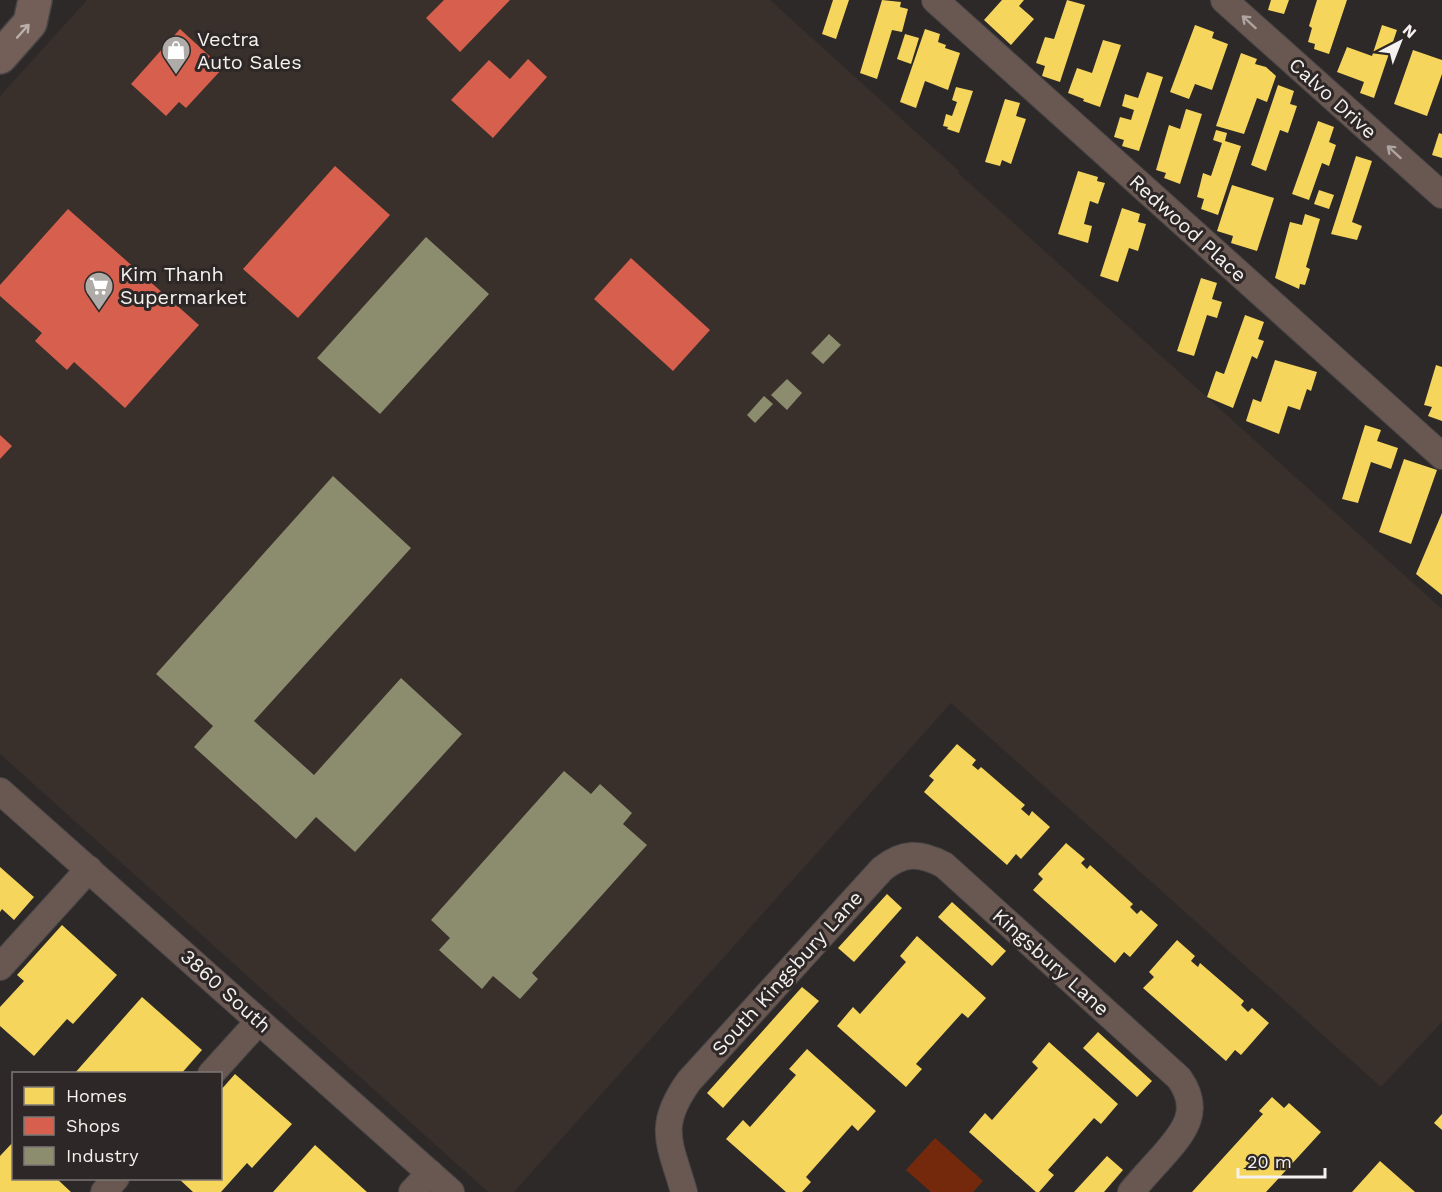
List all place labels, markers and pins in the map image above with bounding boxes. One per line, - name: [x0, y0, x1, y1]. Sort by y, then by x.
- place label: Vectra Auto Sales: [197, 27, 302, 74]
- shop icon: Vectra Auto Sales: [160, 34, 192, 76]
- place label: Kim Thanh Supermarket: [120, 262, 247, 309]
- supermarket icon: Kim Thanh Supermarket: [83, 270, 115, 312]

